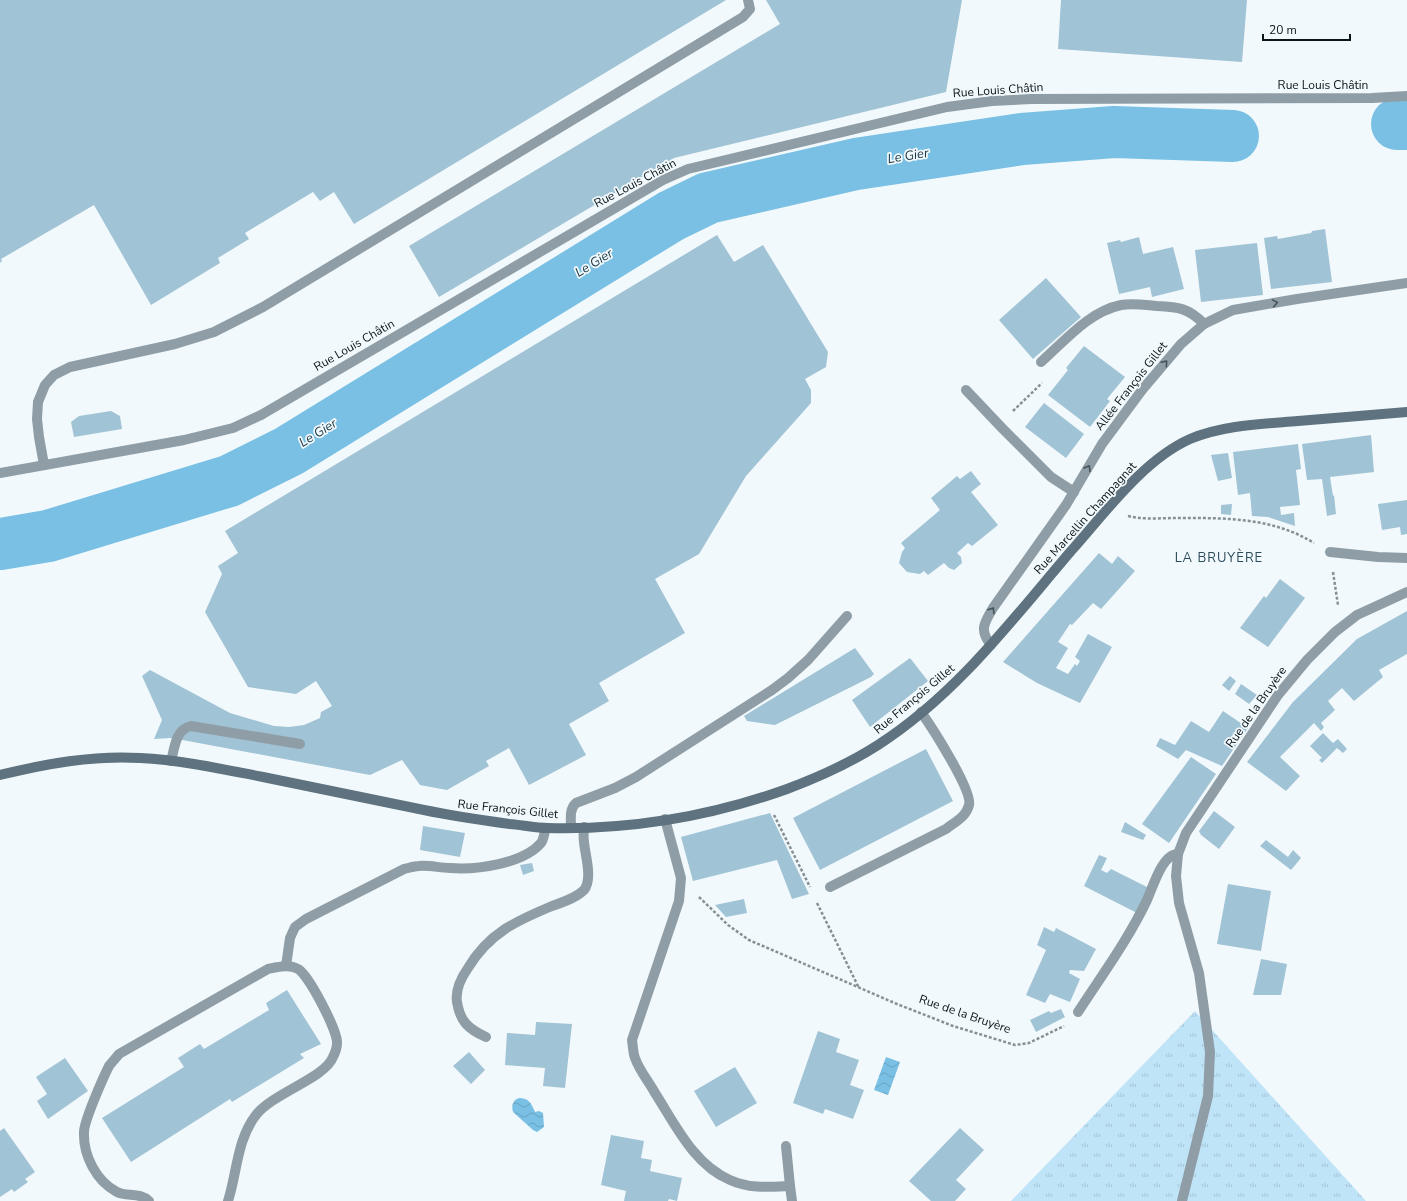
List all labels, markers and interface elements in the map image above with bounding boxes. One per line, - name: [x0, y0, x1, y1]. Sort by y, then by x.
- scale bar: [1263, 16, 1350, 42]
- text: 20 m: [1269, 22, 1297, 38]
- street label: Rue Louis Châtin: [1278, 77, 1368, 93]
- street label: Rue Louis Châtin: [952, 79, 1044, 101]
- water label: Le Gier: [886, 144, 930, 168]
- street label: Rue Louis Châtin: [591, 155, 679, 211]
- water label: Le Gier: [572, 244, 617, 282]
- one-way arrow: [1272, 299, 1278, 307]
- street label: Rue Louis Châtin: [311, 315, 397, 375]
- street label: Allée François Gillet: [1091, 338, 1171, 434]
- one-way arrow: [1160, 360, 1167, 368]
- water label: Le Gier: [296, 414, 341, 452]
- street label: Rue Marcellin Champagnat: [1030, 458, 1140, 578]
- one-way arrow: [1083, 465, 1091, 472]
- district label: LA BRUYÈRE: [1175, 548, 1263, 567]
- one-way arrow: [987, 607, 994, 614]
- street label: Rue François Gillet: [870, 660, 958, 738]
- street label: Rue de la Bruyère: [1222, 663, 1290, 751]
- street label: Rue François Gillet: [457, 796, 560, 822]
- street label: Rue de la Bruyère: [917, 991, 1013, 1037]

